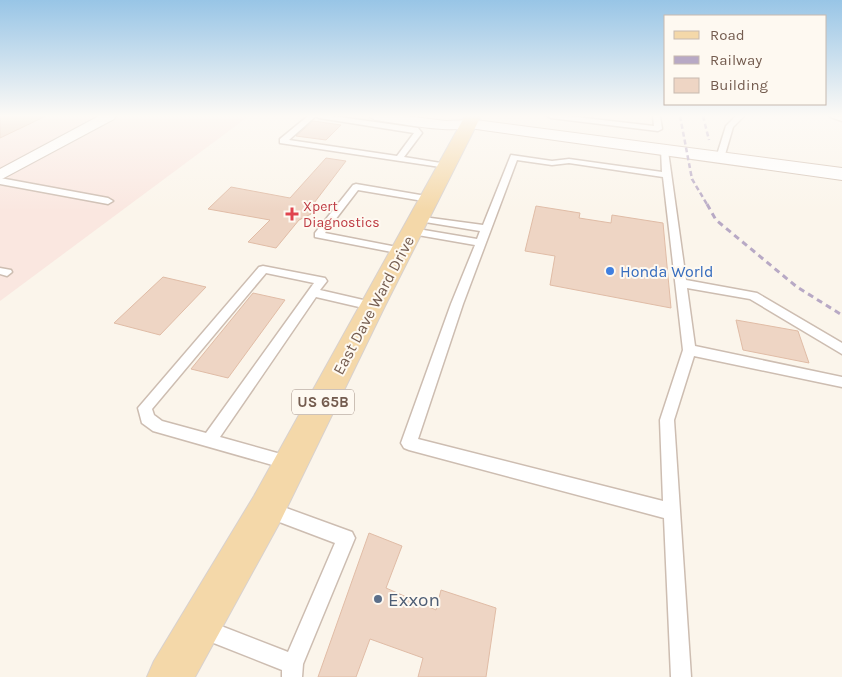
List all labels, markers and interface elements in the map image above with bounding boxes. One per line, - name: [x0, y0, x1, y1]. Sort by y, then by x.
- legend: [664, 15, 827, 105]
- text: Road: [710, 26, 745, 44]
- text: Railway: [710, 51, 762, 69]
- text: Building: [710, 76, 768, 94]
- place label: Xpert Diagnostics: [303, 198, 380, 231]
- marker: Xpert Diagnostics: [285, 207, 299, 221]
- street label: East Dave Ward Drive: [329, 233, 418, 378]
- place label: Honda World: [620, 262, 713, 281]
- marker: Honda World: [604, 265, 616, 277]
- road number: US 65B: [292, 390, 354, 414]
- place label: Exxon: [388, 589, 440, 611]
- marker: Exxon: [372, 593, 384, 605]

